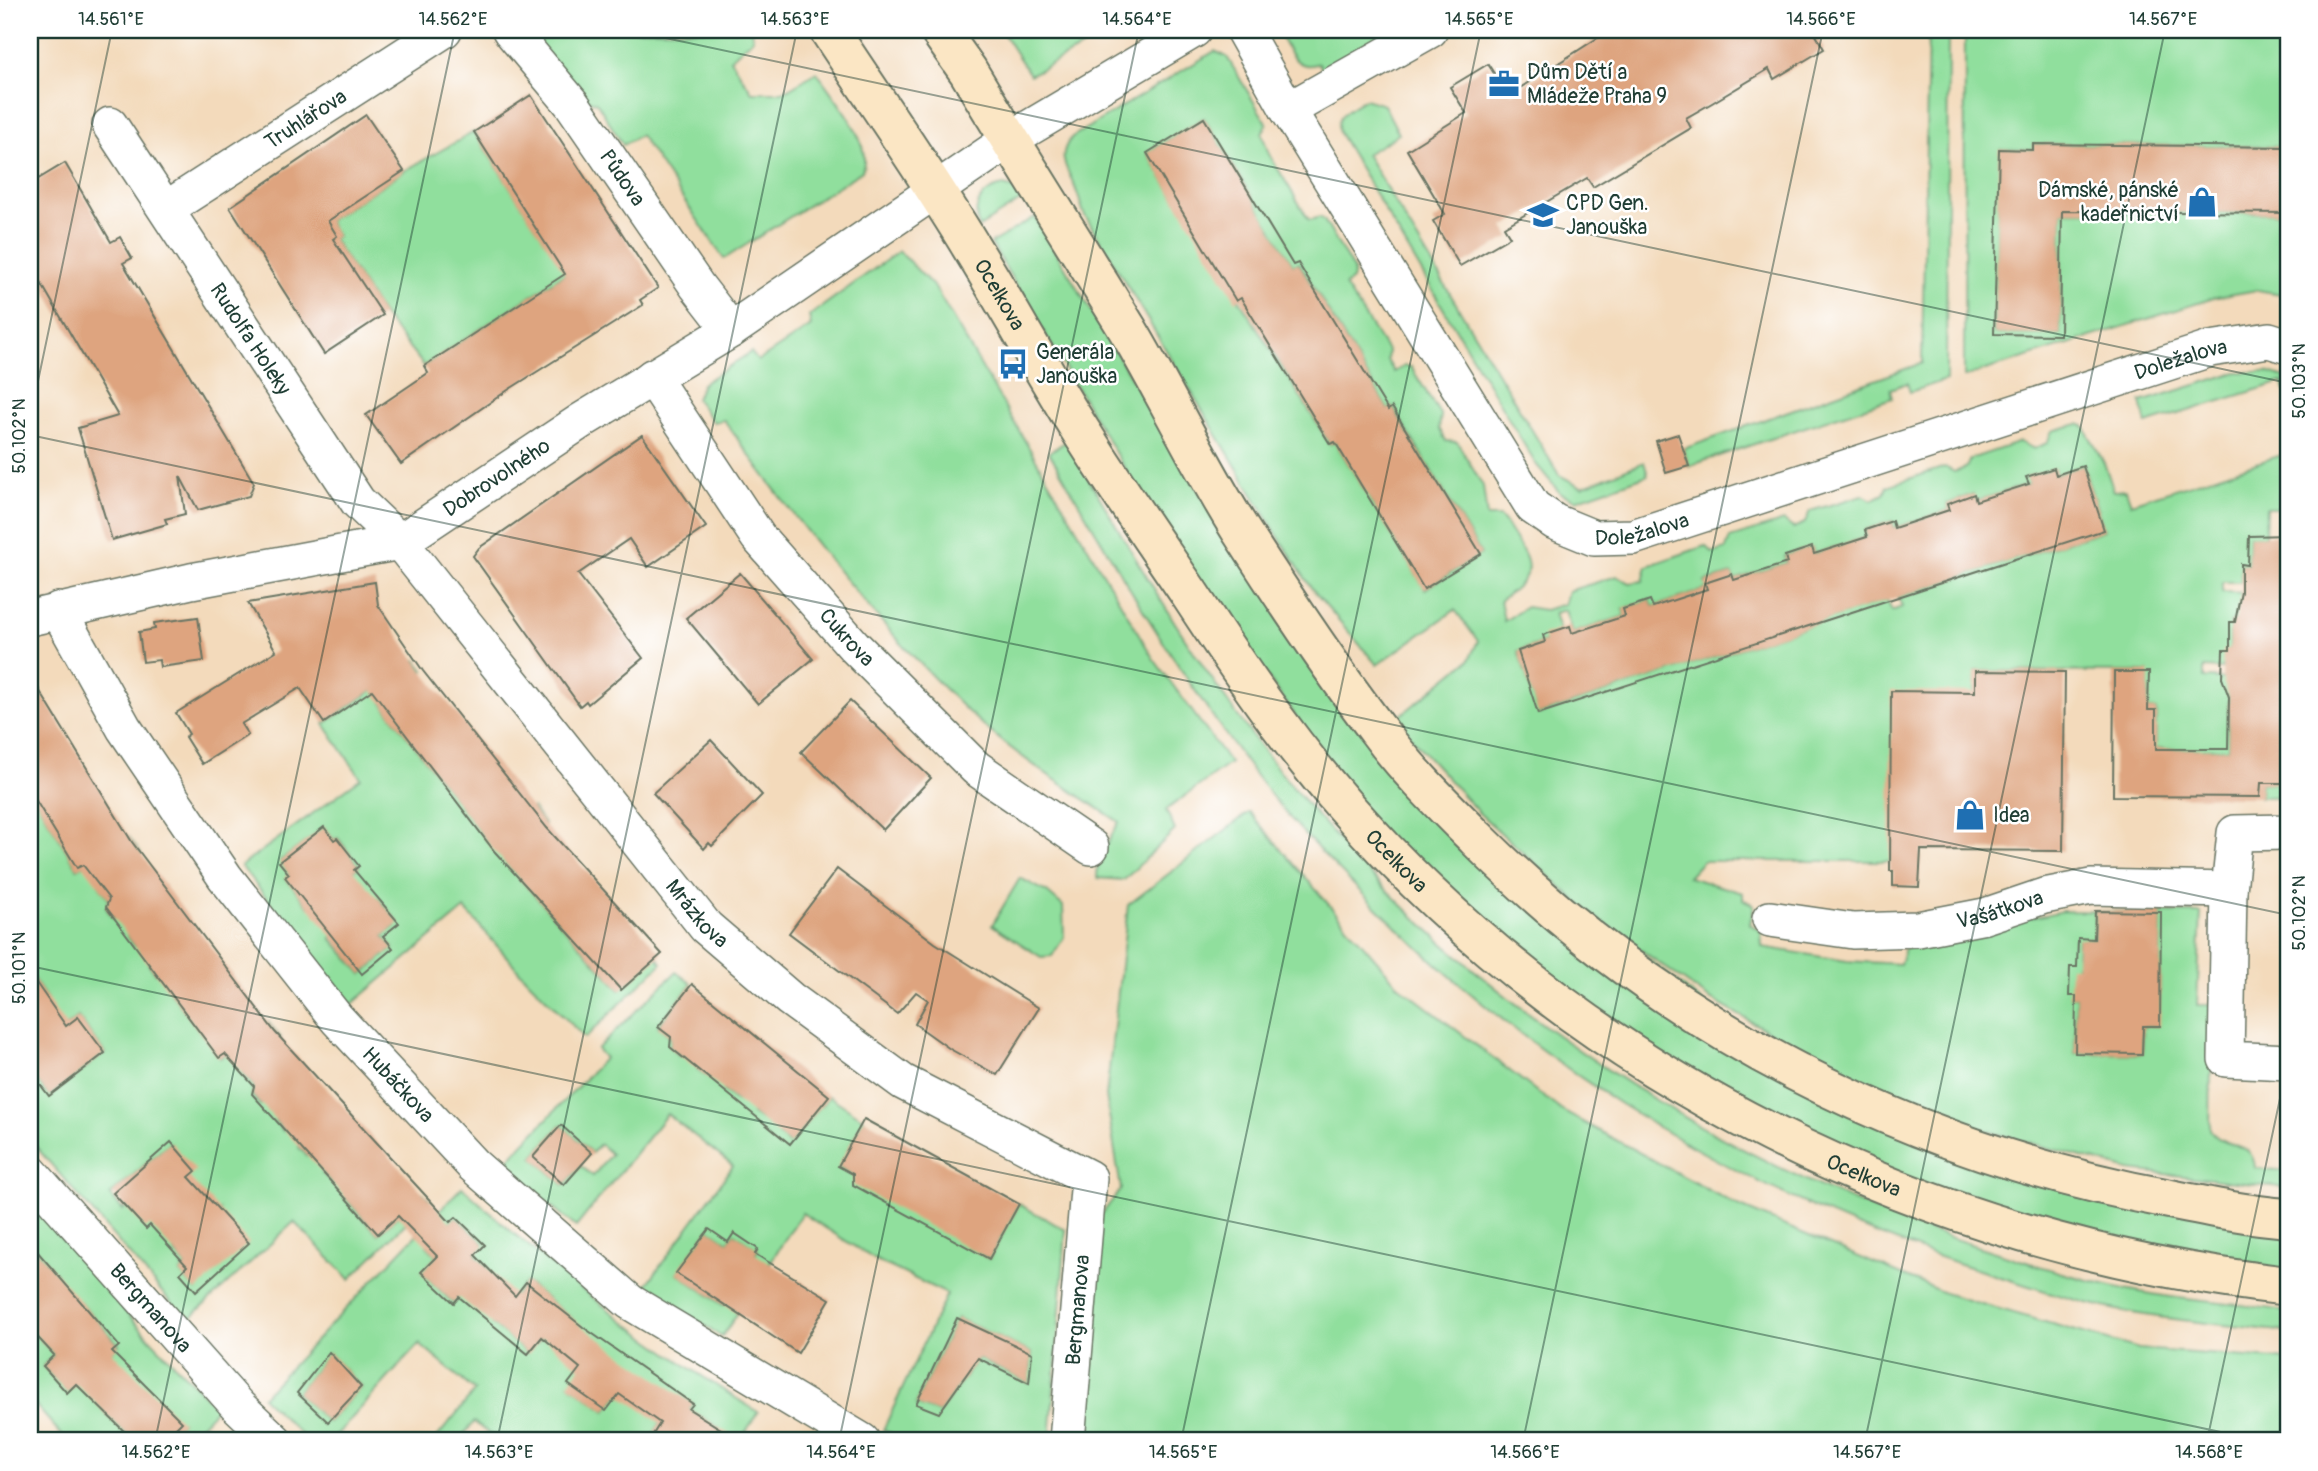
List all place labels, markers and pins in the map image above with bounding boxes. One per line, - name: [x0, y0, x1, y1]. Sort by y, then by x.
- place label: Dům Dětí a Mládeže Praha 9: [1527, 59, 1667, 110]
- office icon: Dům Dětí a Mládeže Praha 9: [1487, 67, 1521, 101]
- place label: Dámské, pánské kadeřnictví: [2038, 177, 2179, 228]
- shop icon: Dámské, pánské kadeřnictví: [2185, 185, 2219, 219]
- place label: CPD Gen. Janouška: [1566, 190, 1649, 241]
- school or university icon: CPD Gen. Janouška: [1526, 198, 1560, 232]
- place label: Generála Janouška: [1036, 339, 1117, 390]
- bus stop icon: Generála Janouška: [996, 347, 1030, 381]
- shop icon: Idea: [1953, 798, 1987, 832]
- place label: Idea: [1993, 802, 2030, 829]

